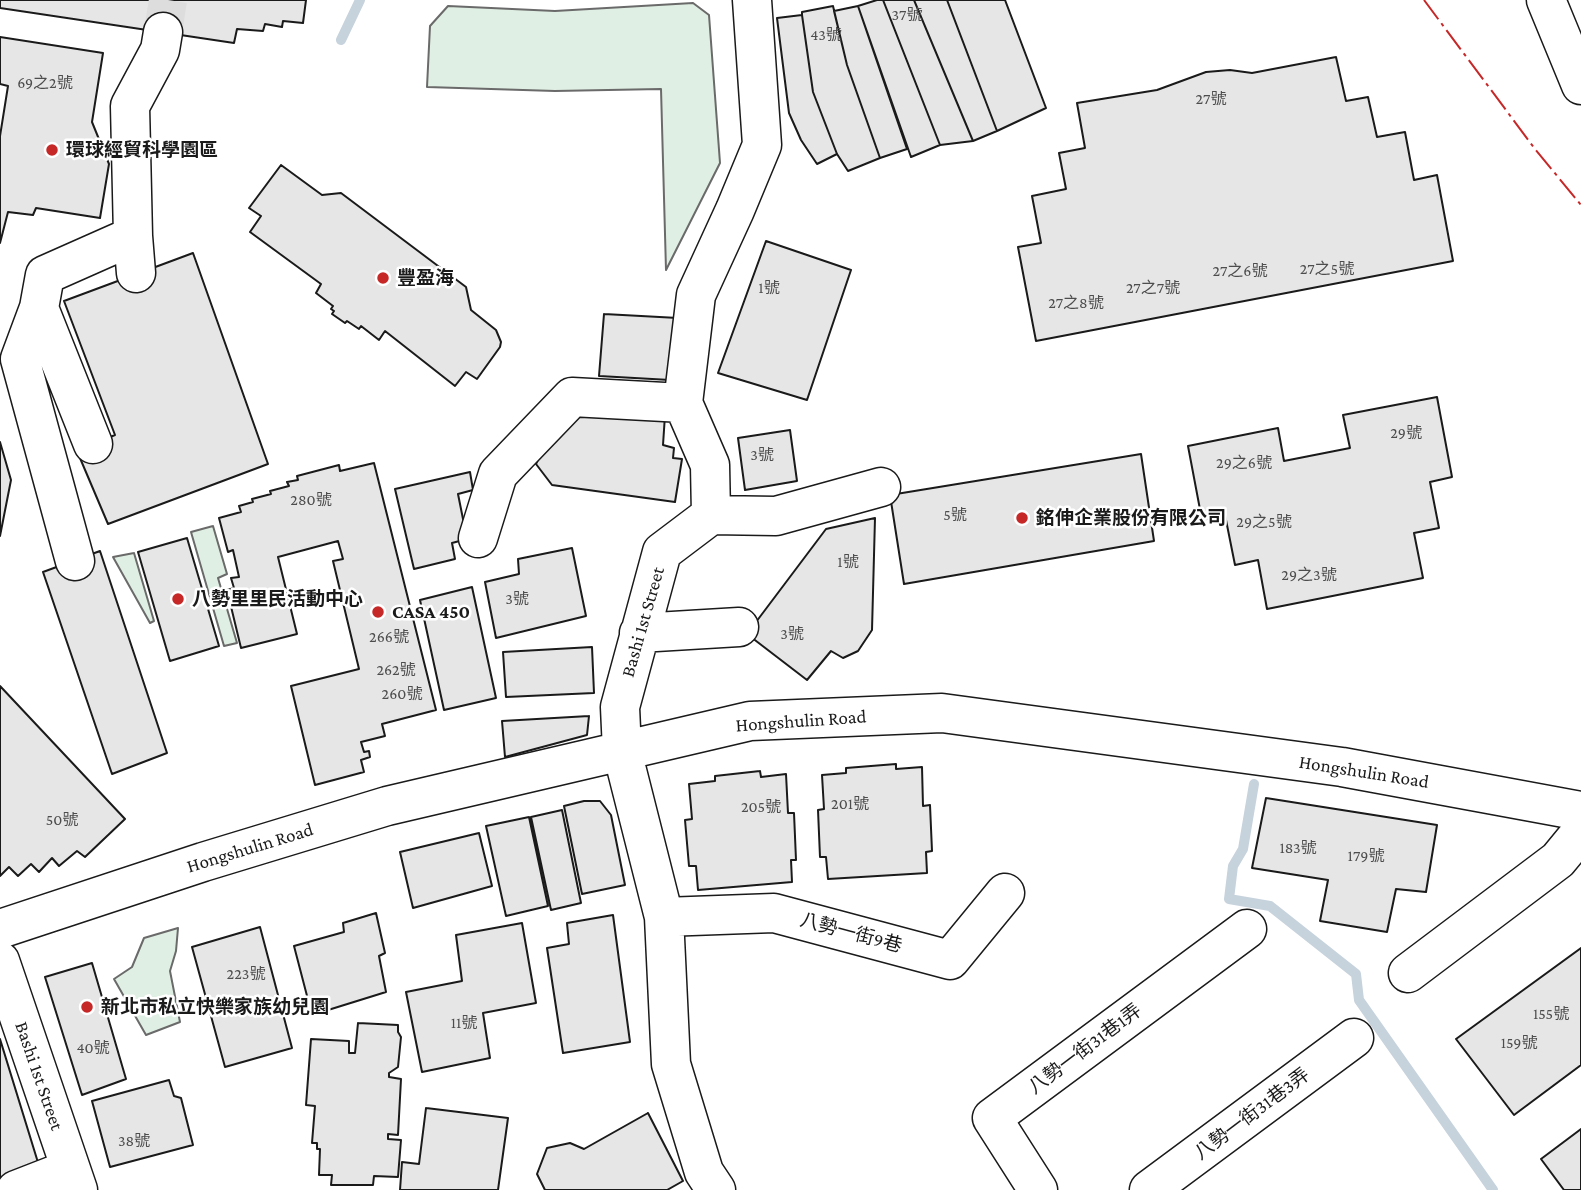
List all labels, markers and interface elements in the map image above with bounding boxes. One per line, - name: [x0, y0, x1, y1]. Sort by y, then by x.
- house number: 37號: [892, 5, 922, 25]
- house number: 43號: [810, 25, 842, 45]
- house number: 69之2號: [17, 73, 73, 93]
- house number: 27號: [1196, 89, 1226, 109]
- place label: 環球經貿科學園區: [66, 139, 218, 161]
- marker: 環球經貿科學園區: [44, 142, 60, 158]
- house number: 27之5號: [1300, 259, 1354, 279]
- house number: 27之6號: [1213, 261, 1267, 281]
- place label: 豐盈海: [397, 267, 454, 289]
- marker: 豐盈海: [375, 270, 391, 286]
- house number: 1號: [758, 278, 780, 298]
- house number: 27之7號: [1126, 278, 1180, 298]
- house number: 27之8號: [1048, 293, 1104, 313]
- house number: 29號: [1390, 423, 1422, 443]
- house number: 3號: [750, 445, 774, 465]
- house number: 29之6號: [1216, 453, 1272, 473]
- house number: 280號: [290, 490, 332, 510]
- house number: 5號: [943, 505, 967, 525]
- place label: 銘伸企業股份有限公司: [1036, 507, 1226, 529]
- marker: 銘伸企業股份有限公司: [1014, 510, 1030, 526]
- house number: 29之5號: [1236, 512, 1292, 532]
- house number: 1號: [837, 552, 859, 572]
- street label: Bashi 1st Street: [616, 564, 670, 680]
- house number: 29之3號: [1281, 565, 1337, 585]
- place label: 八勢里里民活動中心: [192, 588, 363, 610]
- house number: 3號: [505, 589, 529, 609]
- marker: 八勢里里民活動中心: [170, 591, 186, 607]
- place label: CASA 450: [392, 601, 470, 623]
- marker: CASA 450: [370, 604, 386, 620]
- house number: 3號: [780, 624, 804, 644]
- house number: 266號: [369, 627, 409, 647]
- house number: 262號: [376, 660, 416, 680]
- house number: 260號: [382, 684, 422, 704]
- street label: Hongshulin Road: [735, 705, 867, 737]
- street label: Hongshulin Road: [1297, 750, 1431, 794]
- house number: 201號: [831, 794, 869, 814]
- house number: 205號: [741, 797, 781, 817]
- house number: 50號: [46, 810, 78, 830]
- street label: Hongshulin Road: [184, 818, 316, 878]
- house number: 183號: [1279, 838, 1317, 858]
- house number: 179號: [1348, 846, 1384, 866]
- street label: 八勢一街9巷: [798, 908, 904, 958]
- house number: 223號: [227, 964, 265, 984]
- place label: 新北市私立快樂家族幼兒園: [101, 996, 329, 1018]
- marker: 新北市私立快樂家族幼兒園: [79, 999, 95, 1015]
- street label: 八勢一街31巷1弄: [1024, 999, 1146, 1099]
- house number: 155號: [1533, 1004, 1569, 1024]
- house number: 11號: [451, 1013, 477, 1033]
- street label: Bashi 1st Street: [10, 1019, 68, 1133]
- house number: 159號: [1501, 1033, 1537, 1053]
- house number: 40號: [76, 1038, 110, 1058]
- street label: 八勢一街31巷3弄: [1190, 1063, 1314, 1165]
- house number: 38號: [118, 1131, 150, 1151]

